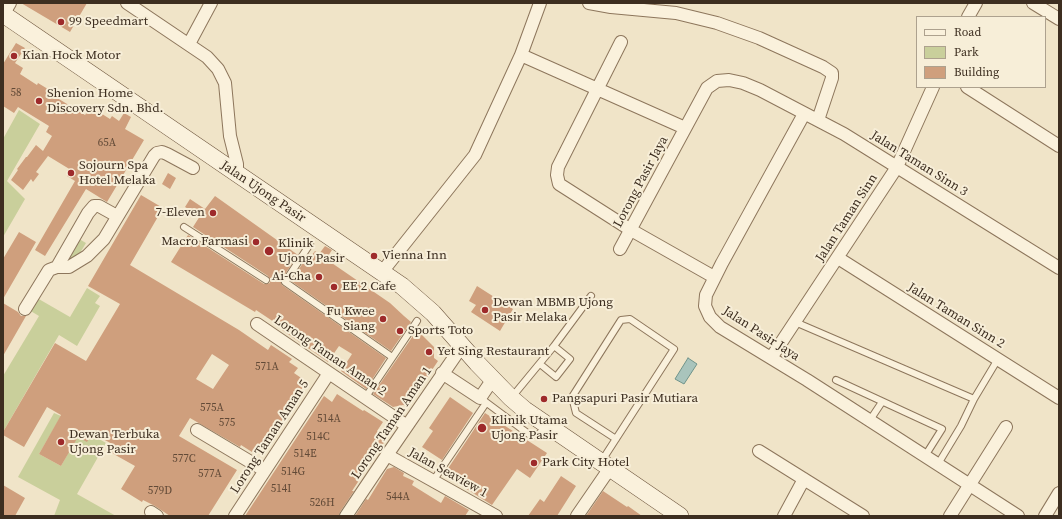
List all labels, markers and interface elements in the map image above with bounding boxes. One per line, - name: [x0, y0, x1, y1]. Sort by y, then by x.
- place label: 99 Speedmart: [69, 14, 148, 30]
- legend: [916, 16, 1046, 88]
- marker: 99 Speedmart: [56, 17, 66, 27]
- text: Road: [954, 24, 981, 40]
- text: Park: [954, 44, 979, 60]
- place label: Kian Hock Motor: [22, 48, 121, 64]
- marker: Kian Hock Motor: [9, 51, 19, 61]
- text: Building: [954, 64, 999, 80]
- house number: 58: [11, 86, 21, 100]
- place label: Shenion Home Discovery Sdn. Bhd.: [47, 86, 163, 117]
- marker: Shenion Home Discovery Sdn. Bhd.: [34, 96, 44, 106]
- street label: Jalan Taman Sinn 3: [868, 128, 970, 200]
- street label: Lorong Pasir Jaya: [610, 134, 672, 230]
- house number: 65A: [98, 136, 116, 150]
- place label: Sojourn Spa Hotel Melaka: [79, 158, 156, 189]
- street label: Jalan Ujong Pasir: [218, 158, 308, 226]
- marker: Sojourn Spa Hotel Melaka: [66, 168, 76, 178]
- street label: Jalan Taman Sinn: [813, 171, 881, 265]
- place label: 7-Eleven: [155, 205, 205, 221]
- marker: 7-Eleven: [208, 208, 218, 218]
- place label: Macro Farmasi: [161, 234, 248, 250]
- place label: Klinik Ujong Pasir: [278, 236, 345, 267]
- marker: Macro Farmasi: [251, 237, 261, 247]
- marker: Klinik Ujong Pasir: [263, 245, 275, 257]
- place label: Vienna Inn: [382, 248, 447, 264]
- marker: Vienna Inn: [369, 251, 379, 261]
- place label: Ai-Cha: [272, 269, 311, 285]
- marker: Ai-Cha: [314, 272, 324, 282]
- place label: EE 2 Cafe: [342, 279, 396, 295]
- street label: Jalan Taman Sinn 2: [905, 280, 1007, 352]
- marker: EE 2 Cafe: [329, 282, 339, 292]
- place label: Dewan MBMB Ujong Pasir Melaka: [493, 295, 613, 326]
- street label: Jalan Pasir Jaya: [720, 303, 802, 365]
- place label: Fu Kwee Siang: [326, 304, 375, 335]
- marker: Dewan MBMB Ujong Pasir Melaka: [480, 305, 490, 315]
- street label: Lorong Taman Aman 2: [271, 313, 389, 399]
- marker: Fu Kwee Siang: [378, 314, 388, 324]
- place label: Sports Toto: [408, 323, 473, 339]
- marker: Sports Toto: [395, 326, 405, 336]
- place label: Yet Sing Restaurant: [437, 344, 549, 360]
- marker: Yet Sing Restaurant: [424, 347, 434, 357]
- house number: 571A: [255, 360, 279, 374]
- street label: Lorong Taman Aman 1: [349, 364, 435, 482]
- street label: Lorong Taman Aman 5: [227, 377, 313, 497]
- place label: Pangsapuri Pasir Mutiara: [552, 391, 698, 407]
- marker: Pangsapuri Pasir Mutiara: [539, 394, 549, 404]
- house number: 575A: [200, 401, 224, 415]
- house number: 514A: [317, 412, 341, 426]
- place label: Klinik Utama Ujong Pasir: [491, 413, 568, 444]
- house number: 575: [219, 416, 235, 430]
- marker: Klinik Utama Ujong Pasir: [476, 422, 488, 434]
- place label: Dewan Terbuka Ujong Pasir: [69, 427, 160, 458]
- house number: 514C: [306, 430, 330, 444]
- marker: Dewan Terbuka Ujong Pasir: [56, 437, 66, 447]
- street label: Jalan Seaview 1: [406, 445, 490, 501]
- house number: 514E: [293, 447, 317, 461]
- house number: 577C: [172, 452, 196, 466]
- place label: Park City Hotel: [542, 455, 629, 471]
- marker: Park City Hotel: [529, 458, 539, 468]
- house number: 514G: [281, 465, 305, 479]
- house number: 577A: [198, 467, 222, 481]
- house number: 514I: [271, 482, 291, 496]
- house number: 579D: [148, 484, 172, 498]
- house number: 544A: [386, 490, 410, 504]
- house number: 526H: [309, 496, 335, 510]

